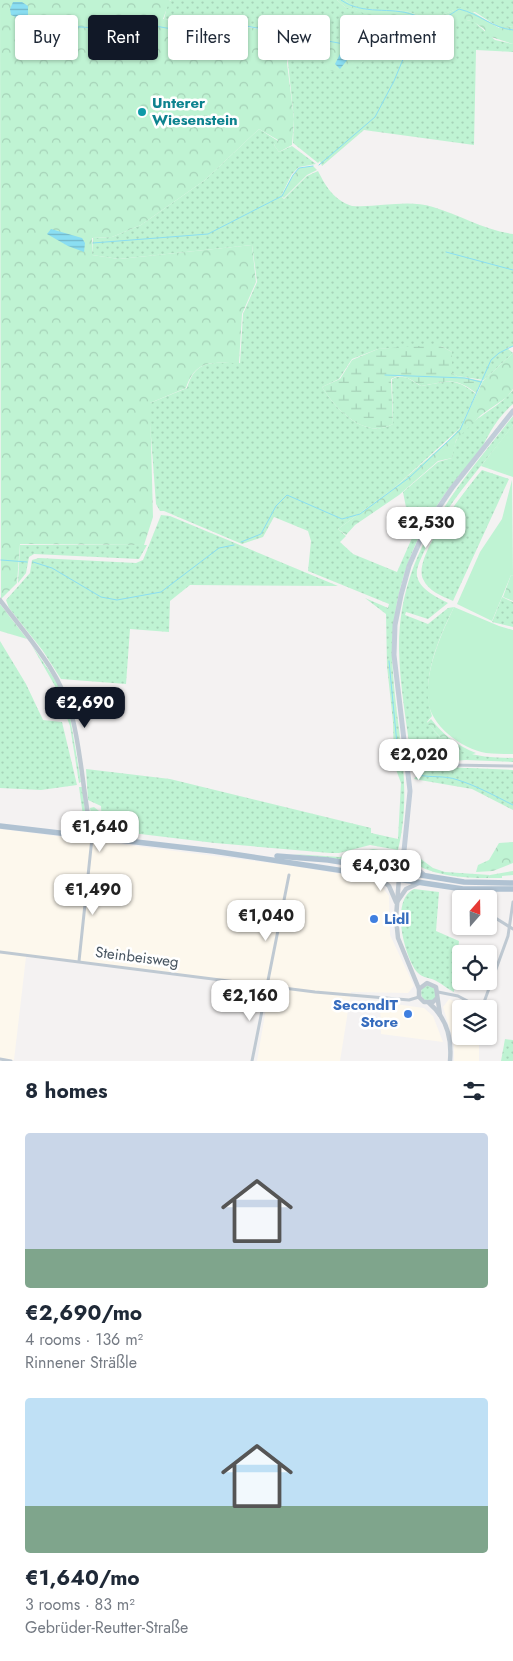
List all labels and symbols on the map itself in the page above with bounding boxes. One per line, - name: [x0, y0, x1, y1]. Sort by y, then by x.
- place label: Unterer Wiesenstein: [152, 92, 238, 131]
- marker: Unterer Wiesenstein: [136, 106, 148, 118]
- pin: €2,530: [385, 506, 467, 549]
- pin: €2,690: [44, 686, 126, 729]
- pin: €2,020: [378, 738, 460, 781]
- pin: €1,640: [59, 810, 141, 853]
- pin: €4,030: [340, 850, 422, 892]
- pin: €1,490: [52, 874, 134, 916]
- north arrow: [452, 890, 498, 935]
- pin: €1,040: [225, 900, 307, 942]
- place label: Lidl: [384, 908, 409, 930]
- marker: Lidl: [368, 913, 380, 925]
- street label: Steinbeisweg: [94, 941, 180, 973]
- pin: €2,160: [209, 980, 291, 1022]
- place label: SecondIT Store: [333, 994, 399, 1033]
- marker: SecondIT Store: [402, 1008, 414, 1020]

